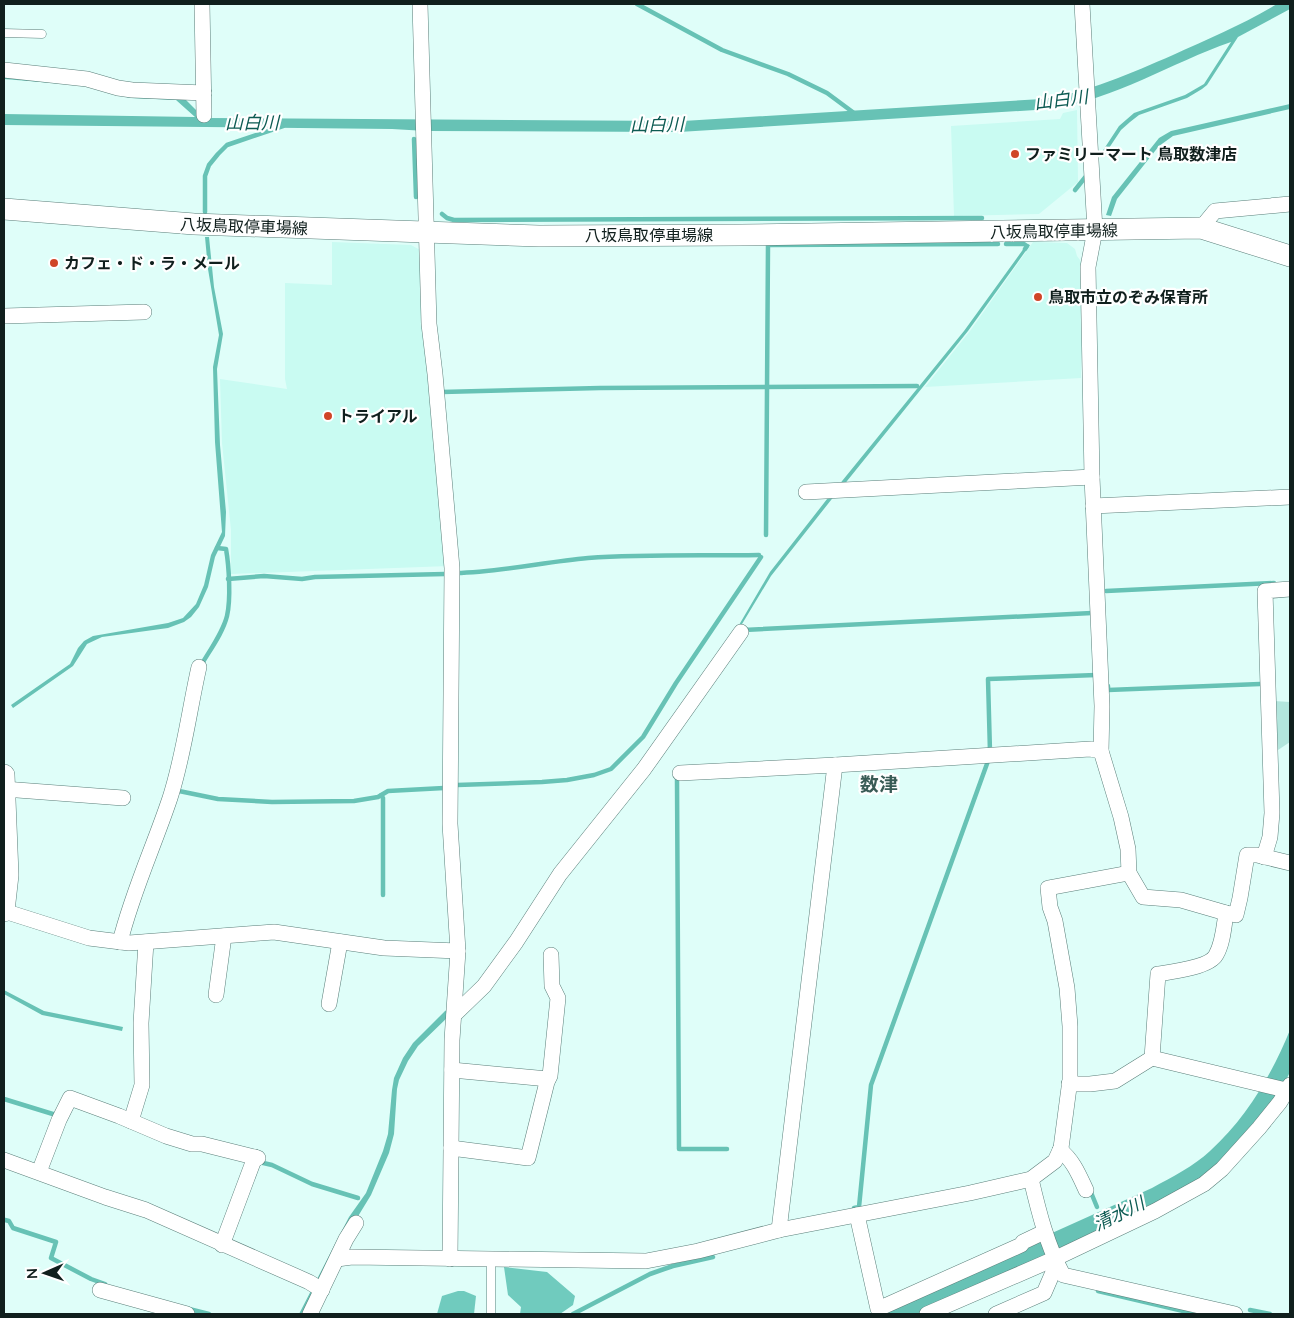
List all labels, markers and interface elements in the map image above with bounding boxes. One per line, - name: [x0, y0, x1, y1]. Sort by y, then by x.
- water label: 山白川: [1033, 85, 1091, 113]
- water label: 山白川: [225, 111, 281, 133]
- water label: 山白川: [630, 112, 686, 135]
- place label: ファミリーマート 鳥取数津店: [1025, 144, 1237, 163]
- marker: ファミリーマート 鳥取数津店: [1009, 148, 1021, 160]
- street label: 八坂鳥取停車場線: [180, 214, 308, 237]
- street label: 八坂鳥取停車場線: [990, 220, 1118, 241]
- street label: 八坂鳥取停車場線: [585, 225, 713, 244]
- place label: カフェ・ド・ラ・メール: [64, 253, 240, 272]
- marker: カフェ・ド・ラ・メール: [48, 257, 60, 269]
- place label: 鳥取市立のぞみ保育所: [1048, 287, 1208, 306]
- marker: 鳥取市立のぞみ保育所: [1032, 291, 1044, 303]
- place label: トライアル: [338, 406, 418, 425]
- marker: トライアル: [322, 410, 334, 422]
- district label: 数津: [860, 772, 898, 795]
- water label: 清水川: [1089, 1191, 1149, 1235]
- north arrow: [20, 1248, 70, 1298]
- text: N: [23, 1268, 40, 1279]

